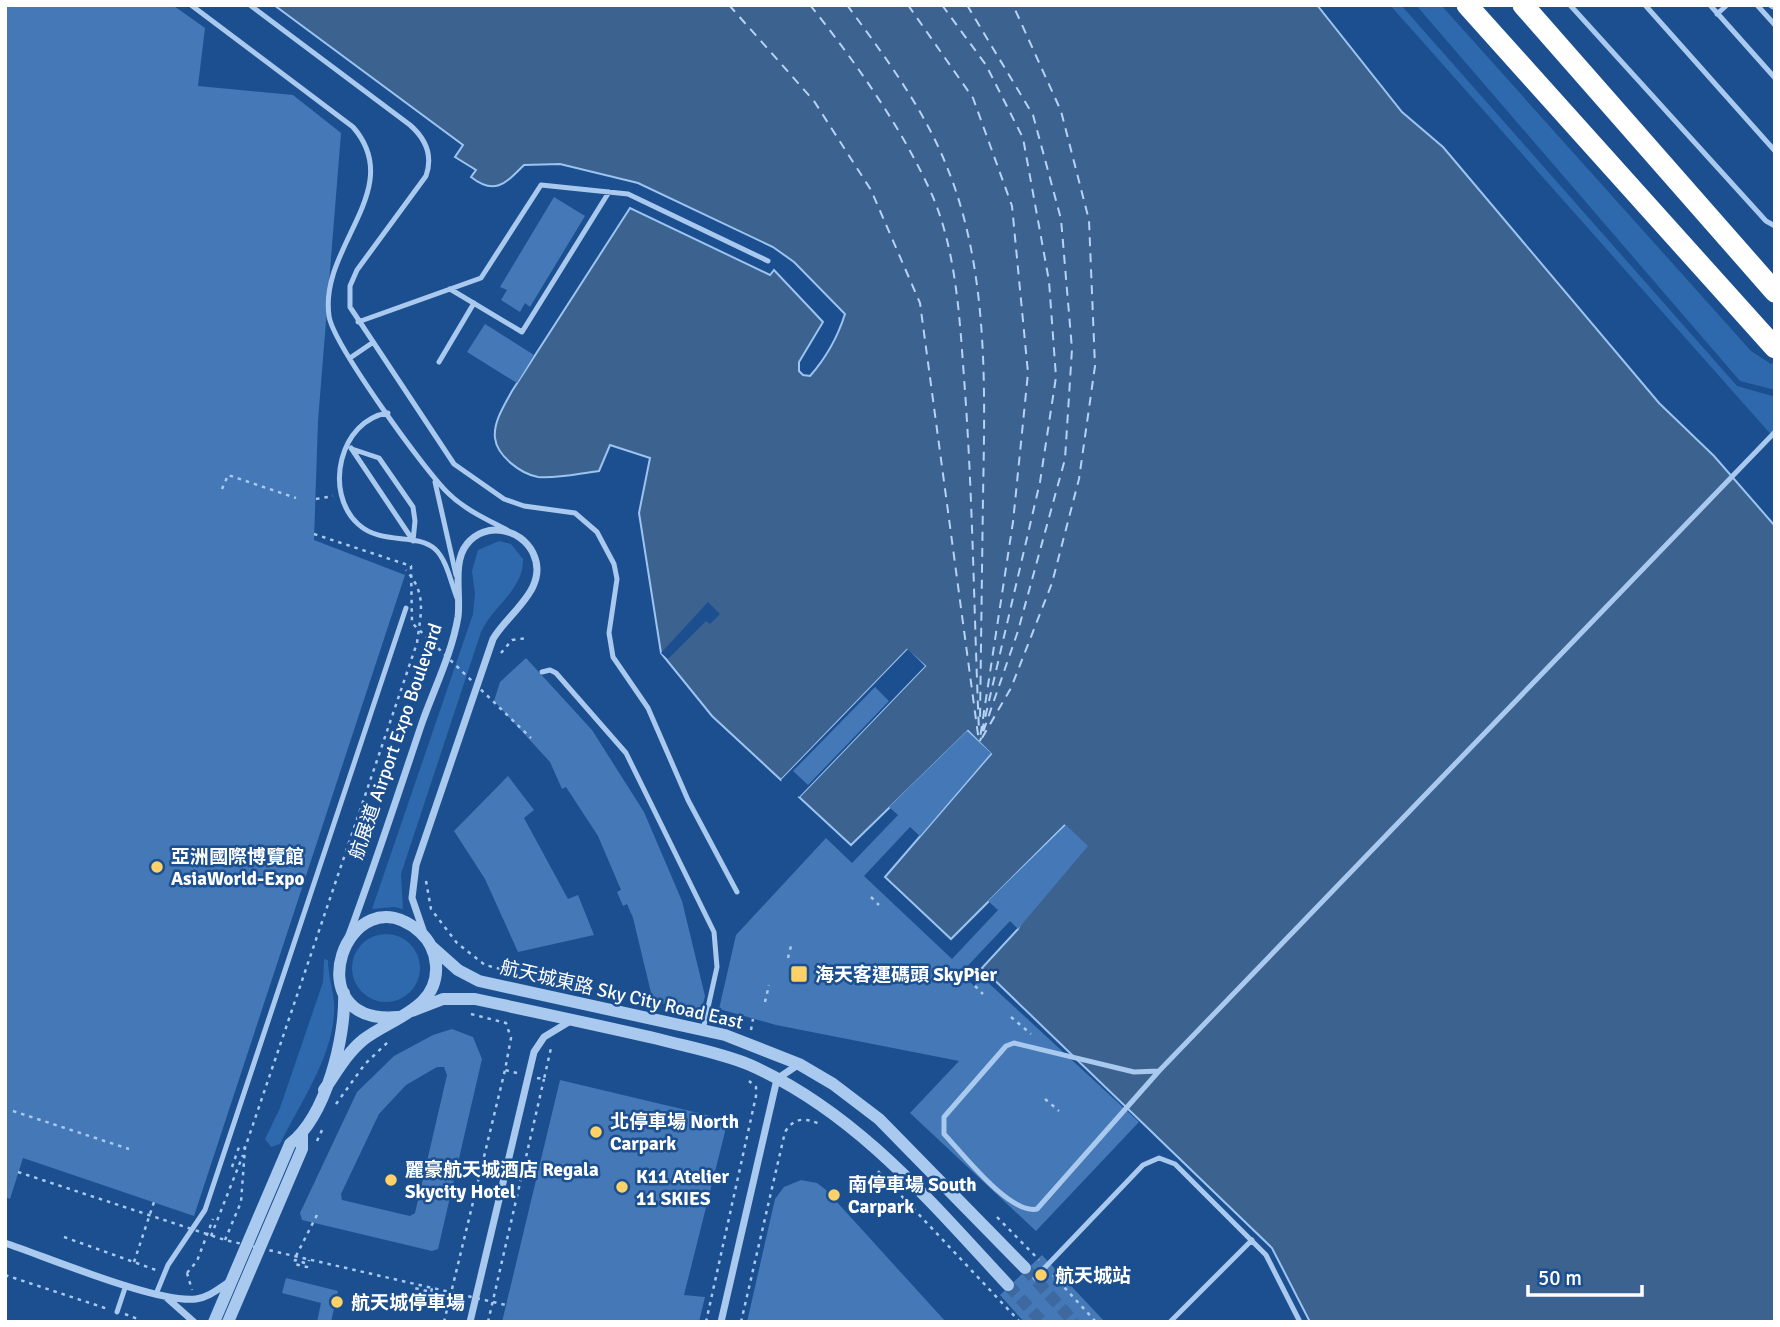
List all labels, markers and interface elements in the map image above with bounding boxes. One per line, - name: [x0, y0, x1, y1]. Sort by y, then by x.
- street label: 航展道 Airport Expo Boulevard: [344, 620, 448, 863]
- place label: 亞洲國際博覽館 AsiaWorld-Expo: [171, 845, 304, 891]
- marker: 亞洲國際博覽館 AsiaWorld-Expo: [149, 859, 165, 875]
- street label: 航天城東路 Sky City Road East: [498, 955, 746, 1035]
- place label: 海天客運碼頭 SkyPier: [815, 963, 997, 987]
- marker: 海天客運碼頭 SkyPier: [789, 964, 809, 984]
- place label: 北停車場 North Carpark: [610, 1110, 739, 1156]
- marker: 北停車場 North Carpark: [588, 1124, 604, 1140]
- place label: 麗豪航天城酒店 Regala Skycity Hotel: [405, 1158, 599, 1204]
- place label: K11 Atelier 11 SKIES: [636, 1165, 729, 1211]
- marker: 麗豪航天城酒店 Regala Skycity Hotel: [383, 1172, 399, 1188]
- place label: 南停車場 South Carpark: [848, 1173, 977, 1219]
- marker: K11 Atelier 11 SKIES: [614, 1179, 630, 1195]
- marker: 南停車場 South Carpark: [826, 1187, 842, 1203]
- scale bar: [1528, 1254, 1642, 1298]
- place label: 航天城站: [1055, 1264, 1131, 1288]
- text: 50 m: [1538, 1265, 1582, 1291]
- marker: 航天城站: [1033, 1267, 1049, 1283]
- place label: 航天城停車場: [351, 1291, 465, 1315]
- marker: 航天城停車場: [329, 1294, 345, 1310]

